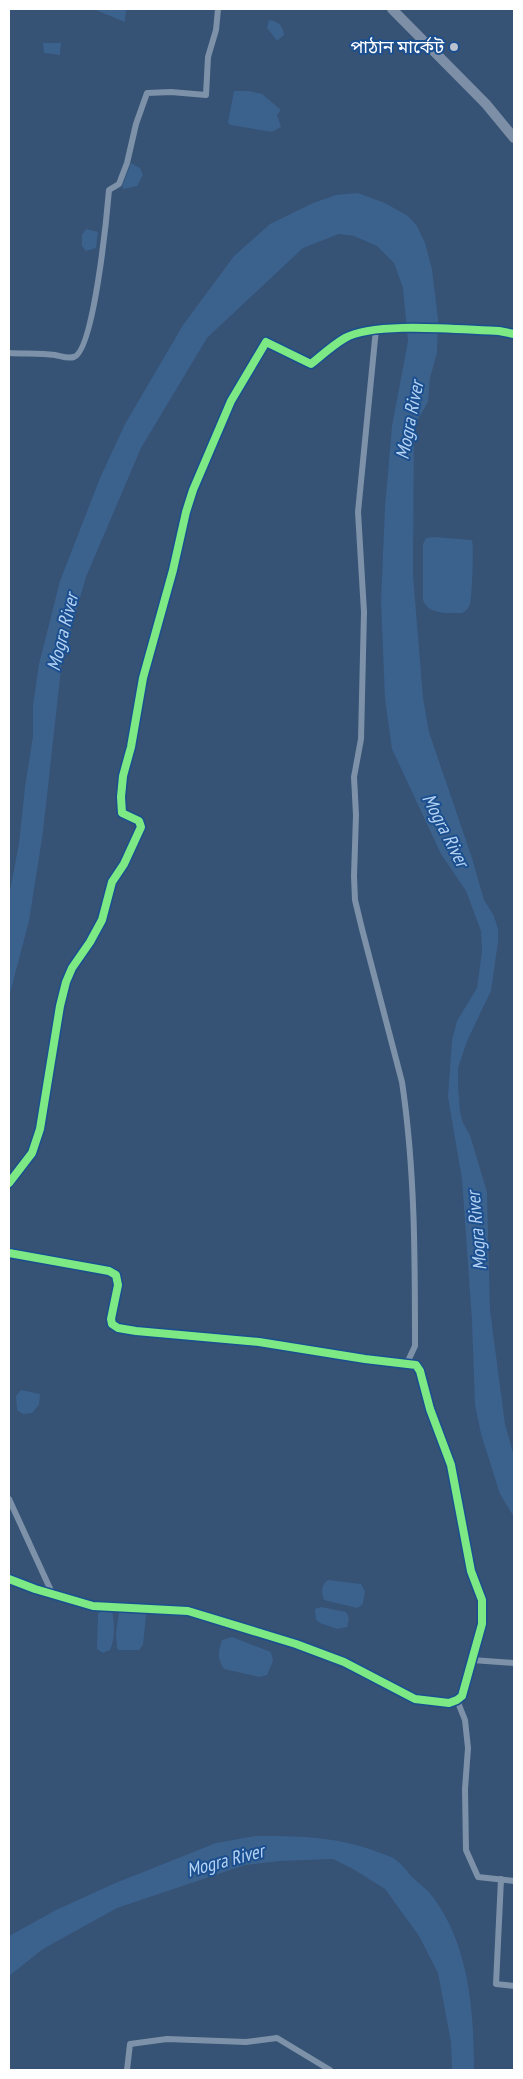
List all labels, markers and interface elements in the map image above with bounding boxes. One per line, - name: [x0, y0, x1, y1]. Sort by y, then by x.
- place label: পাঠান মার্কেট: [350, 35, 445, 58]
- marker: পাঠান মার্কেট: [448, 41, 460, 53]
- water label: Mogra River: [390, 376, 429, 461]
- water label: Mogra River: [41, 588, 84, 673]
- water label: Mogra River: [417, 789, 476, 873]
- water label: Mogra River: [460, 1188, 491, 1271]
- water label: Mogra River: [184, 1837, 269, 1882]

